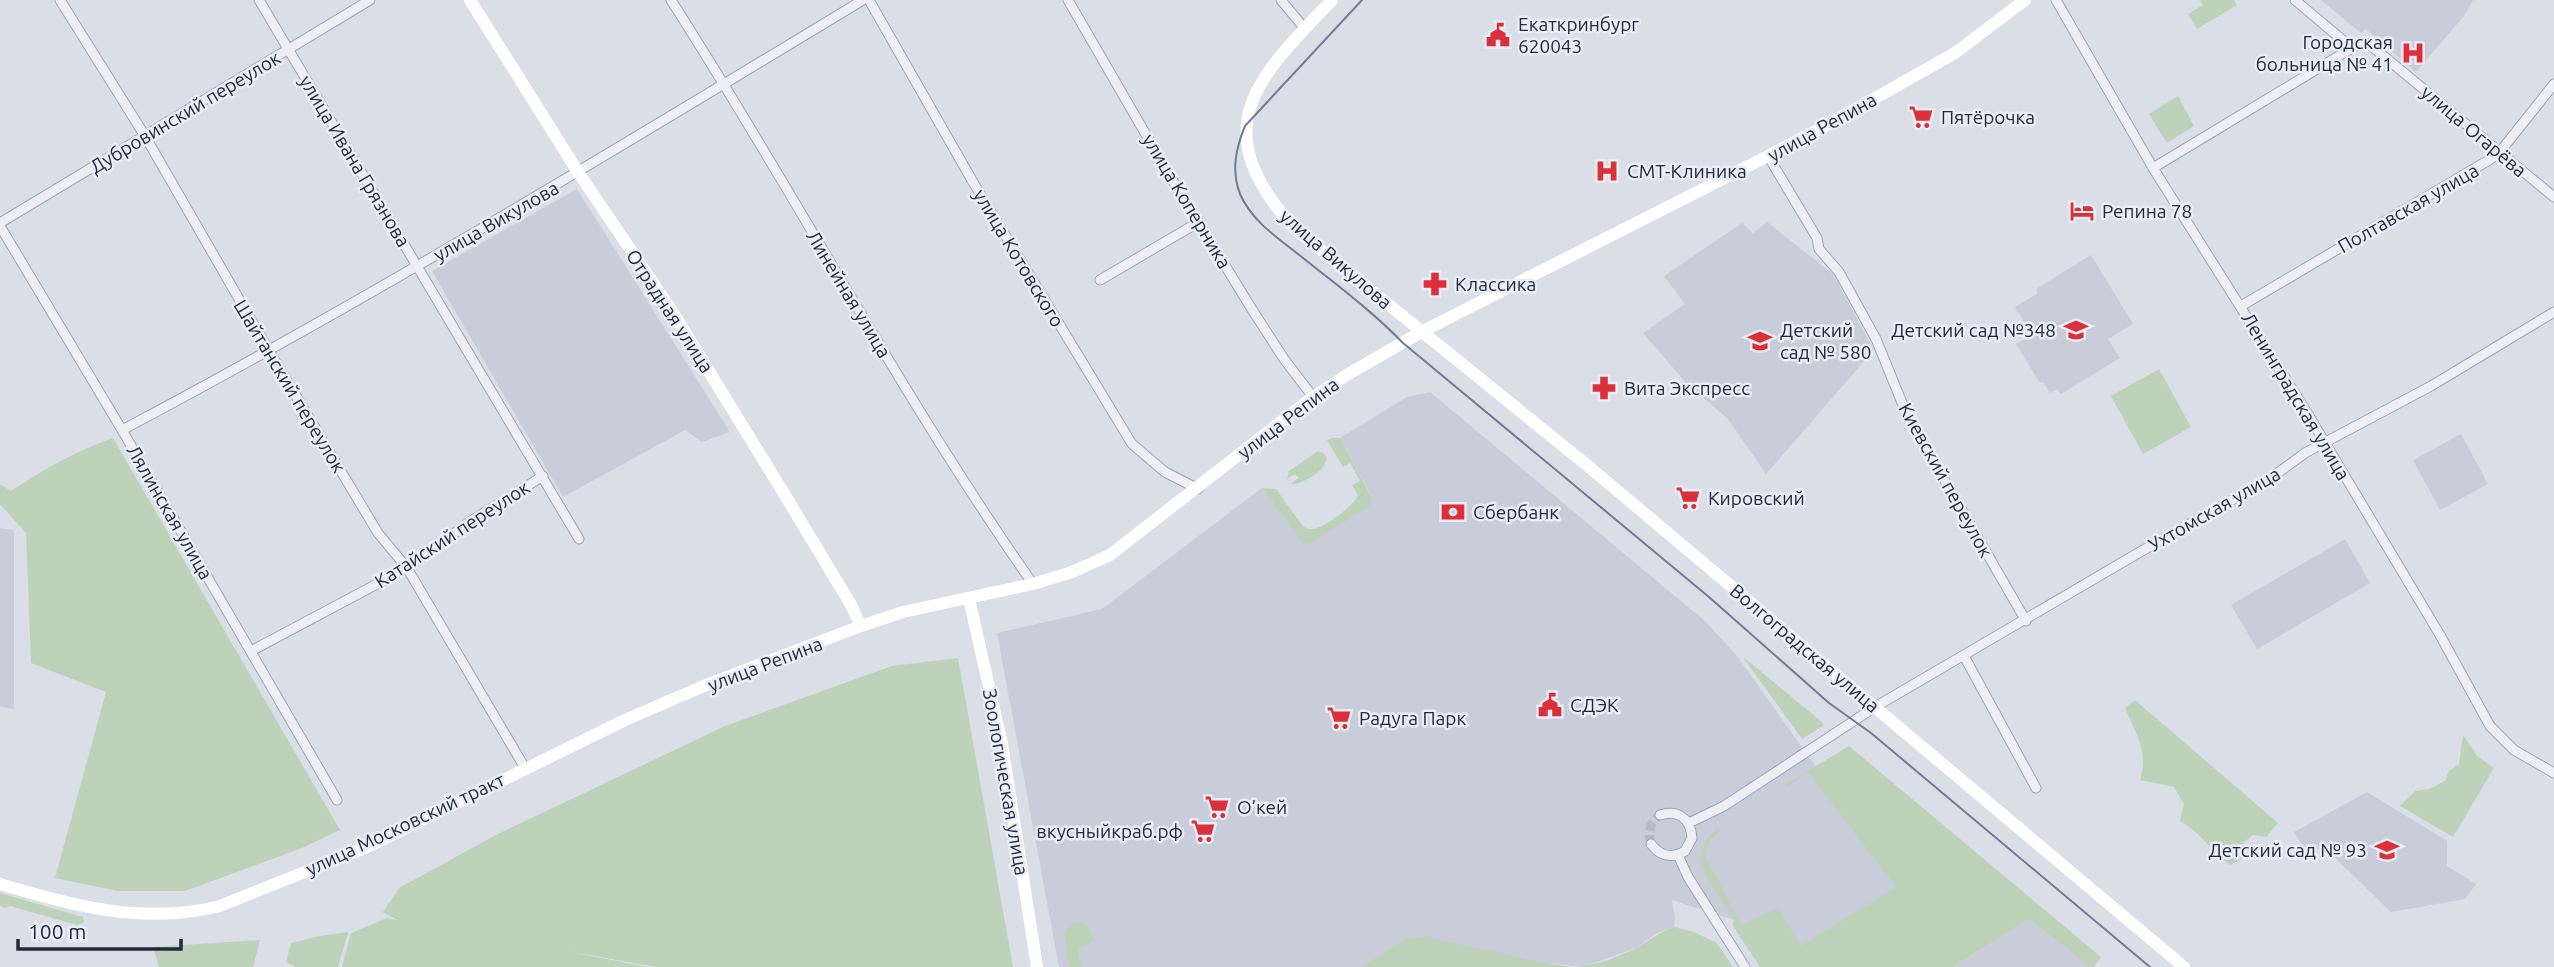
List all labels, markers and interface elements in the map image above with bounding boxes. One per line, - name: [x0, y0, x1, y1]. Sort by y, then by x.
- place label: Екаткринбург 620043: [1518, 13, 1639, 57]
- public building icon: Екаткринбург 620043: [1484, 21, 1512, 49]
- place label: Городская больница № 41: [2256, 31, 2393, 75]
- hospital icon: Городская больница № 41: [2399, 39, 2427, 67]
- street label: Дубровинский переулок: [86, 46, 284, 178]
- street label: улица Ивана Грязнова: [295, 71, 415, 251]
- street label: улица Огарёва: [2417, 81, 2531, 181]
- street label: улица Репина: [1764, 88, 1880, 166]
- supermarket icon: Пятёрочка: [1907, 103, 1935, 131]
- place label: Пятёрочка: [1941, 106, 2035, 128]
- street label: улица Коперника: [1138, 130, 1236, 272]
- hospital icon: СМТ-Клиника: [1593, 157, 1621, 185]
- street label: Полтавская улица: [2334, 159, 2482, 257]
- place label: СМТ-Клиника: [1627, 160, 1747, 182]
- street label: улица Викулова: [430, 176, 562, 266]
- street label: улица Котовского: [969, 185, 1069, 331]
- hotel icon: Репина 78: [2068, 197, 2096, 225]
- place label: Репина 78: [2102, 200, 2192, 222]
- street label: улица Викулова: [1276, 204, 1396, 314]
- street label: Линейная улица: [802, 226, 896, 362]
- street label: Отрадная улица: [622, 245, 718, 377]
- pharmacy icon: Классика: [1421, 270, 1449, 298]
- place label: Классика: [1455, 273, 1536, 295]
- street label: Шайтанский переулок: [230, 295, 351, 477]
- street label: Ленинградская улица: [2237, 308, 2355, 484]
- school or university icon: Детский сад №348: [2062, 316, 2090, 344]
- place label: Детский сад № 580: [1780, 319, 1872, 363]
- place label: Детский сад №348: [1891, 319, 2056, 341]
- school or university icon: Детский сад № 580: [1746, 327, 1774, 355]
- street label: улица Репина: [1233, 373, 1343, 463]
- pharmacy icon: Вита Экспресс: [1590, 374, 1618, 402]
- place label: Вита Экспресс: [1624, 377, 1750, 399]
- street label: Киевский переулок: [1894, 399, 1998, 561]
- street label: Лялинская улица: [123, 441, 217, 583]
- street label: Ухтомская улица: [2144, 462, 2284, 556]
- street label: Катайский переулок: [370, 476, 534, 592]
- supermarket icon: Кировский: [1674, 484, 1702, 512]
- place label: Кировский: [1708, 487, 1805, 509]
- bank icon: Сбербанк: [1439, 498, 1467, 526]
- place label: Сбербанк: [1473, 501, 1559, 523]
- street label: Волгоградская улица: [1726, 579, 1884, 717]
- street label: улица Репина: [705, 632, 825, 696]
- street label: Зоологическая улица: [979, 687, 1033, 877]
- public building icon: СДЭК: [1536, 691, 1564, 719]
- place label: СДЭК: [1570, 694, 1619, 716]
- supermarket icon: Радуга Парк: [1325, 704, 1353, 732]
- place label: Радуга Парк: [1359, 707, 1466, 729]
- street label: улица Московский тракт: [302, 768, 508, 880]
- supermarket icon: О’кей: [1203, 793, 1231, 821]
- place label: О’кей: [1237, 796, 1287, 818]
- supermarket icon: вкусныйкраб.рф: [1189, 817, 1217, 845]
- place label: вкусныйкраб.рф: [1036, 820, 1183, 842]
- school or university icon: Детский сад № 93: [2373, 836, 2401, 864]
- place label: Детский сад № 93: [2209, 839, 2367, 861]
- scale bar: [18, 908, 180, 952]
- text: 100 m: [28, 919, 86, 943]

